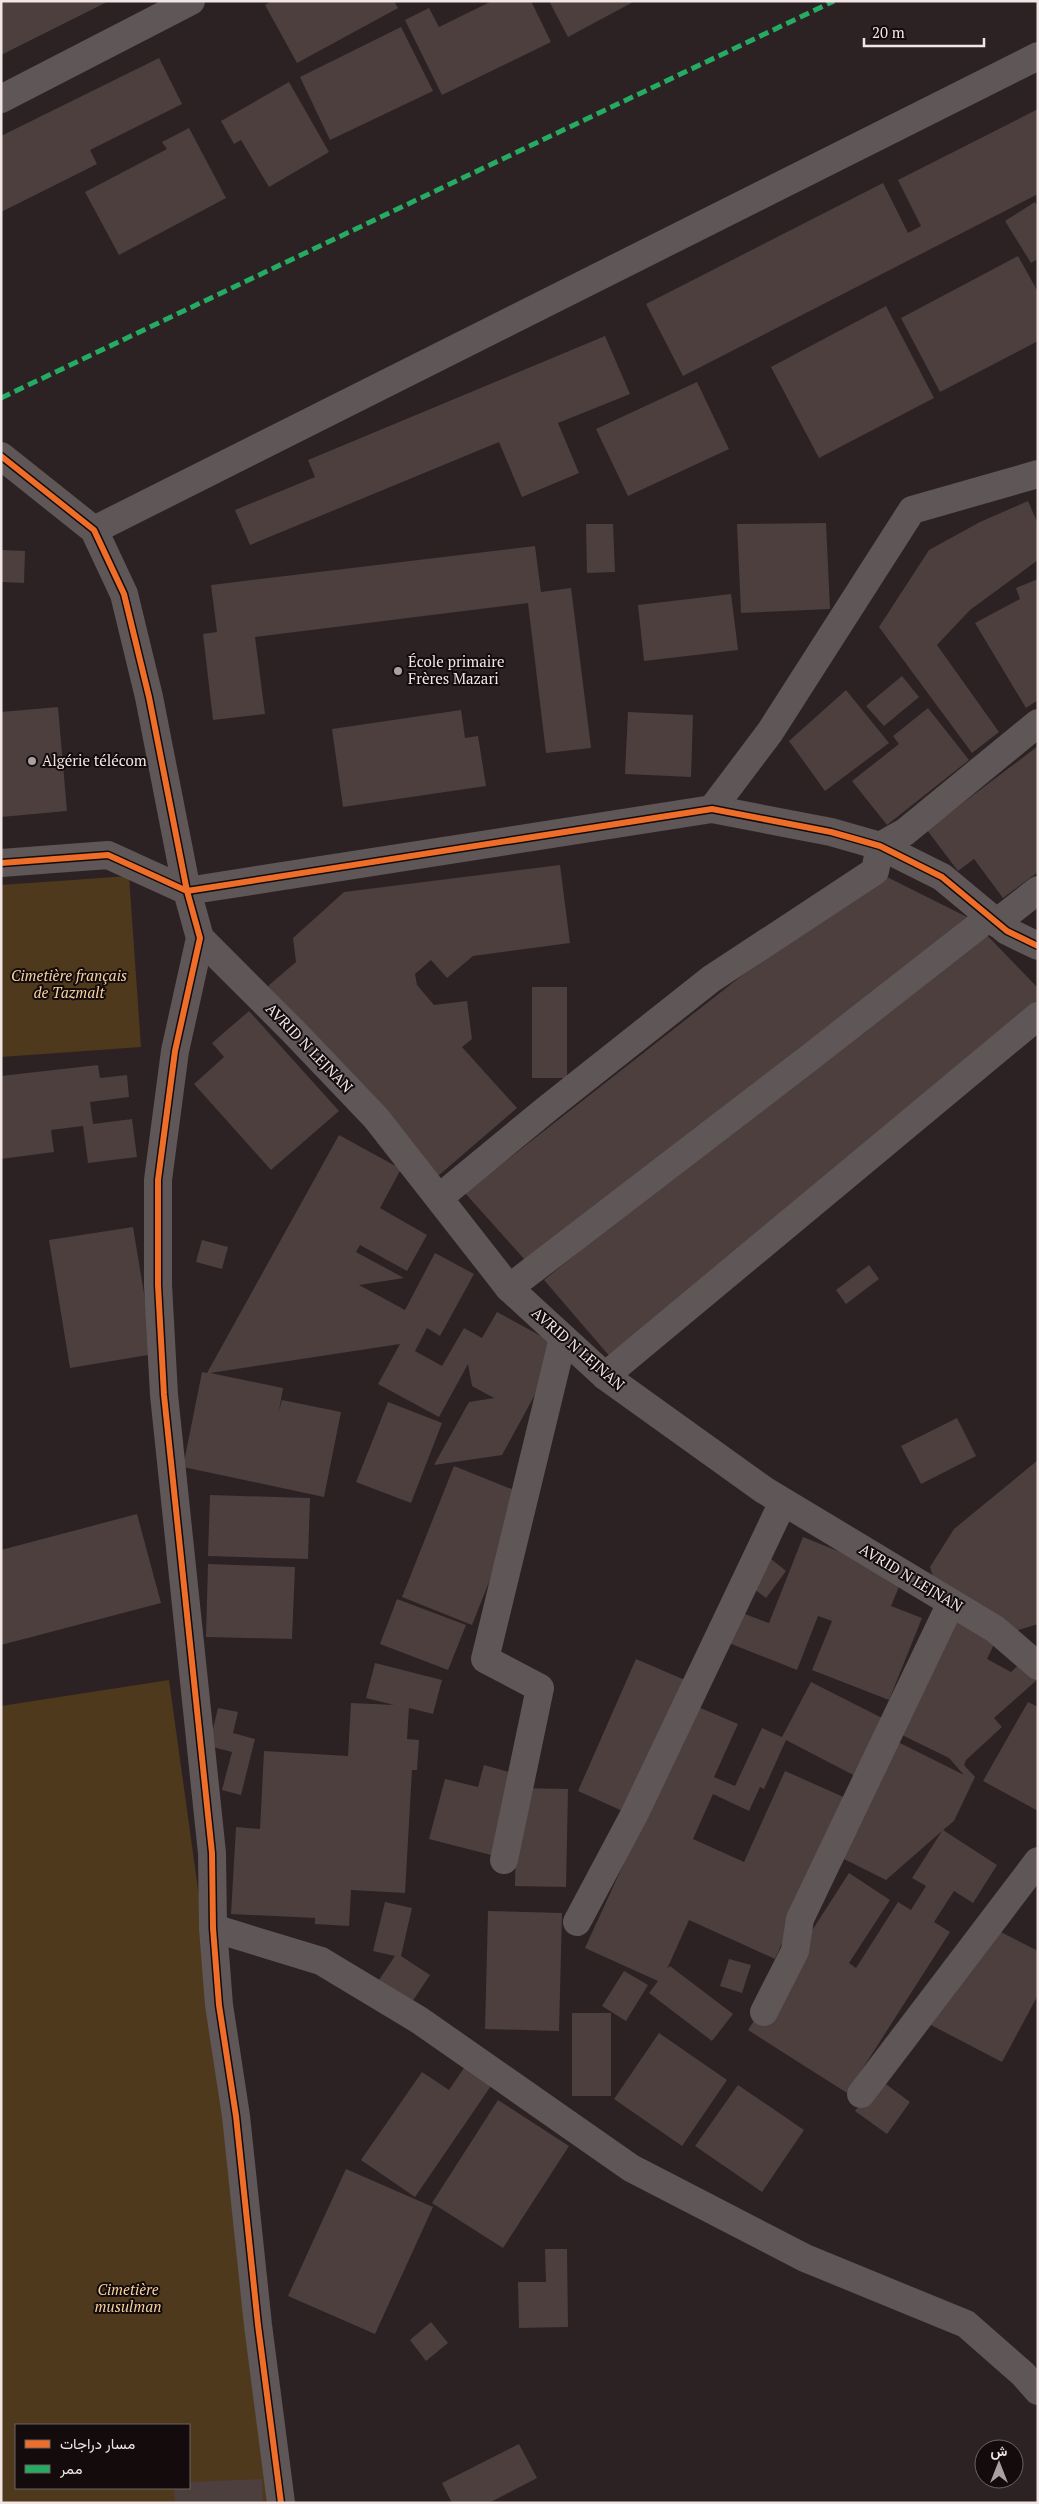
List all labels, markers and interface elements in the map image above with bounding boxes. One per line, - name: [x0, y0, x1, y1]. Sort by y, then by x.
- scale bar: [864, 15, 984, 47]
- text: 20 m: [872, 22, 905, 42]
- place label: École primaire Frères Mazari: [408, 651, 505, 688]
- marker: École primaire Frères Mazari: [392, 665, 404, 677]
- place label: Algérie télécom: [42, 750, 147, 770]
- marker: Algérie télécom: [26, 755, 38, 767]
- park label: Cimetière français de Tazmalt: [11, 965, 127, 1002]
- street label: AVRID N LEJNAN: [262, 998, 358, 1096]
- street label: AVRID N LEJNAN: [528, 1302, 629, 1394]
- street label: AVRID N LEJNAN: [856, 1538, 967, 1616]
- park label: Cimetière musulman: [95, 2279, 162, 2316]
- legend: [15, 2424, 190, 2489]
- text: مسار دراجات: [60, 2433, 135, 2453]
- north arrow: [974, 2439, 1024, 2489]
- text: ش: [991, 2441, 1008, 2460]
- text: ممر: [59, 2458, 82, 2478]

